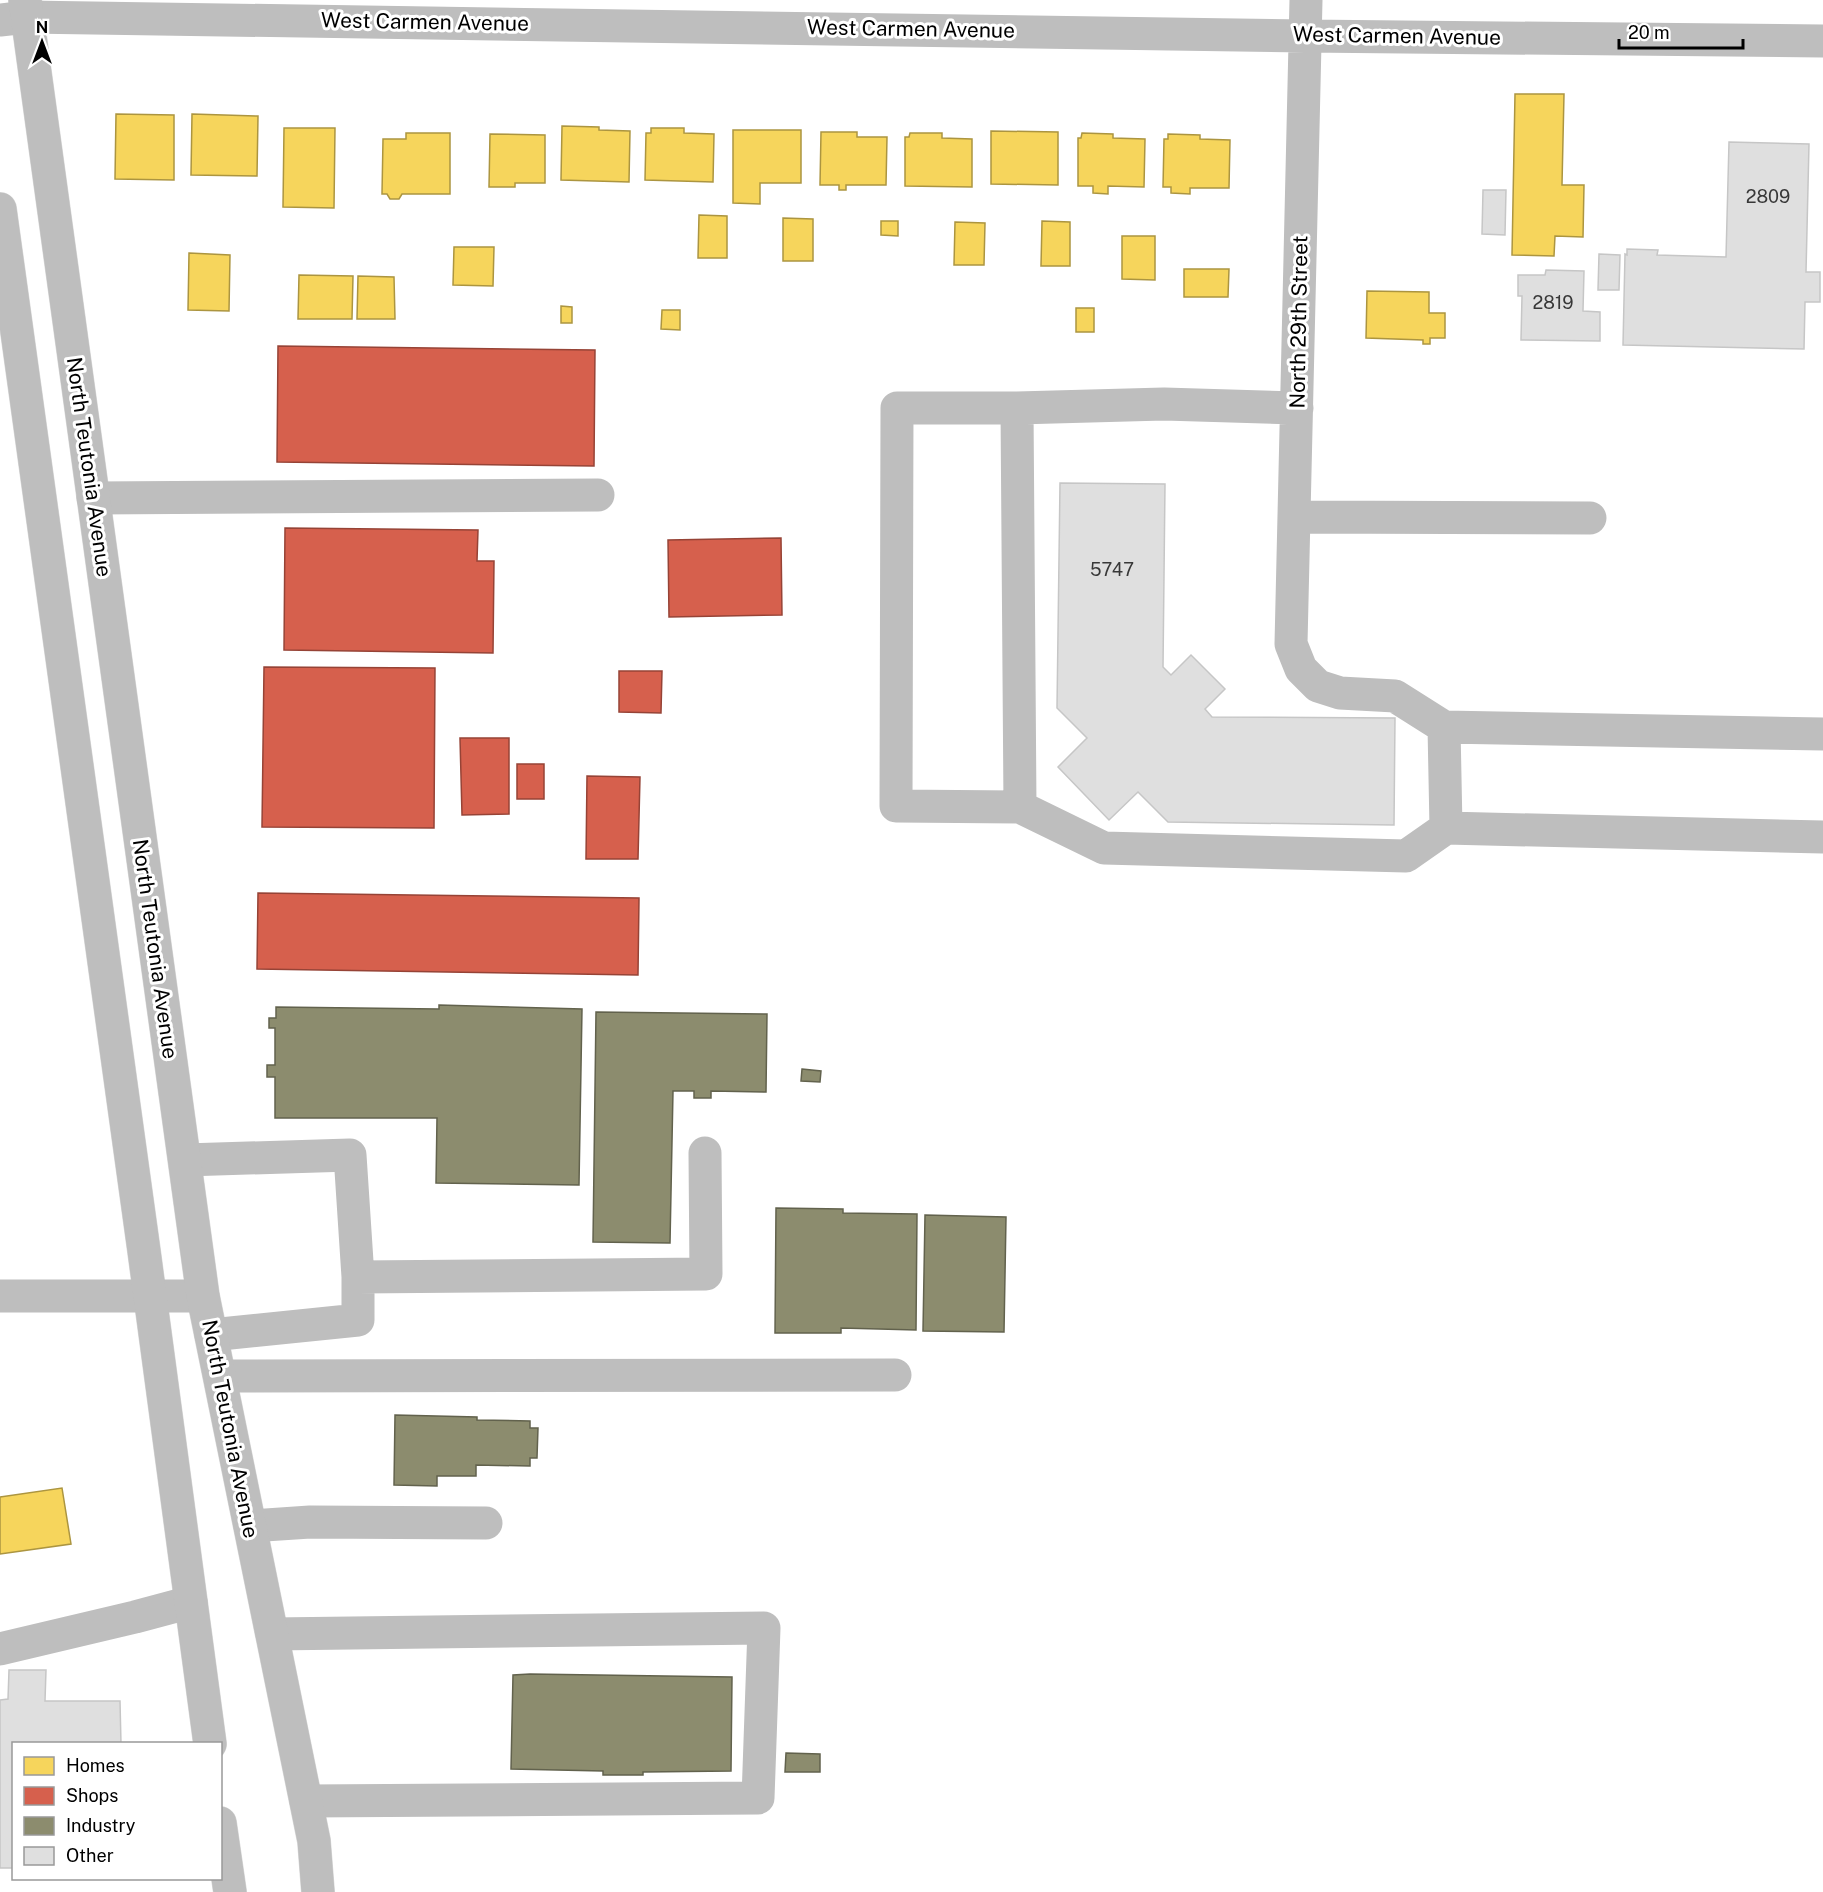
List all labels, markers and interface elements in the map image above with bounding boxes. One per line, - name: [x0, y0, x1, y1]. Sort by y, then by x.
- street label: West Carmen Avenue: [321, 7, 529, 36]
- north arrow: [12, 12, 72, 72]
- scale bar: [1619, 12, 1744, 50]
- street label: West Carmen Avenue: [807, 14, 1015, 43]
- text: N: [36, 18, 48, 37]
- street label: West Carmen Avenue: [1293, 21, 1501, 50]
- text: 20 m: [1628, 22, 1670, 43]
- house number: 2809: [1746, 186, 1790, 207]
- street label: North 29th Street: [1284, 235, 1313, 409]
- house number: 2819: [1533, 292, 1573, 313]
- street label: North Teutonia Avenue: [62, 355, 117, 579]
- house number: 5747: [1090, 559, 1134, 580]
- street label: North Teutonia Avenue: [128, 837, 183, 1061]
- street label: North Teutonia Avenue: [197, 1318, 264, 1540]
- legend: [12, 1742, 222, 1880]
- text: Homes: [66, 1755, 125, 1776]
- text: Shops: [66, 1785, 118, 1806]
- text: Industry: [66, 1815, 136, 1836]
- text: Other: [66, 1845, 114, 1866]

